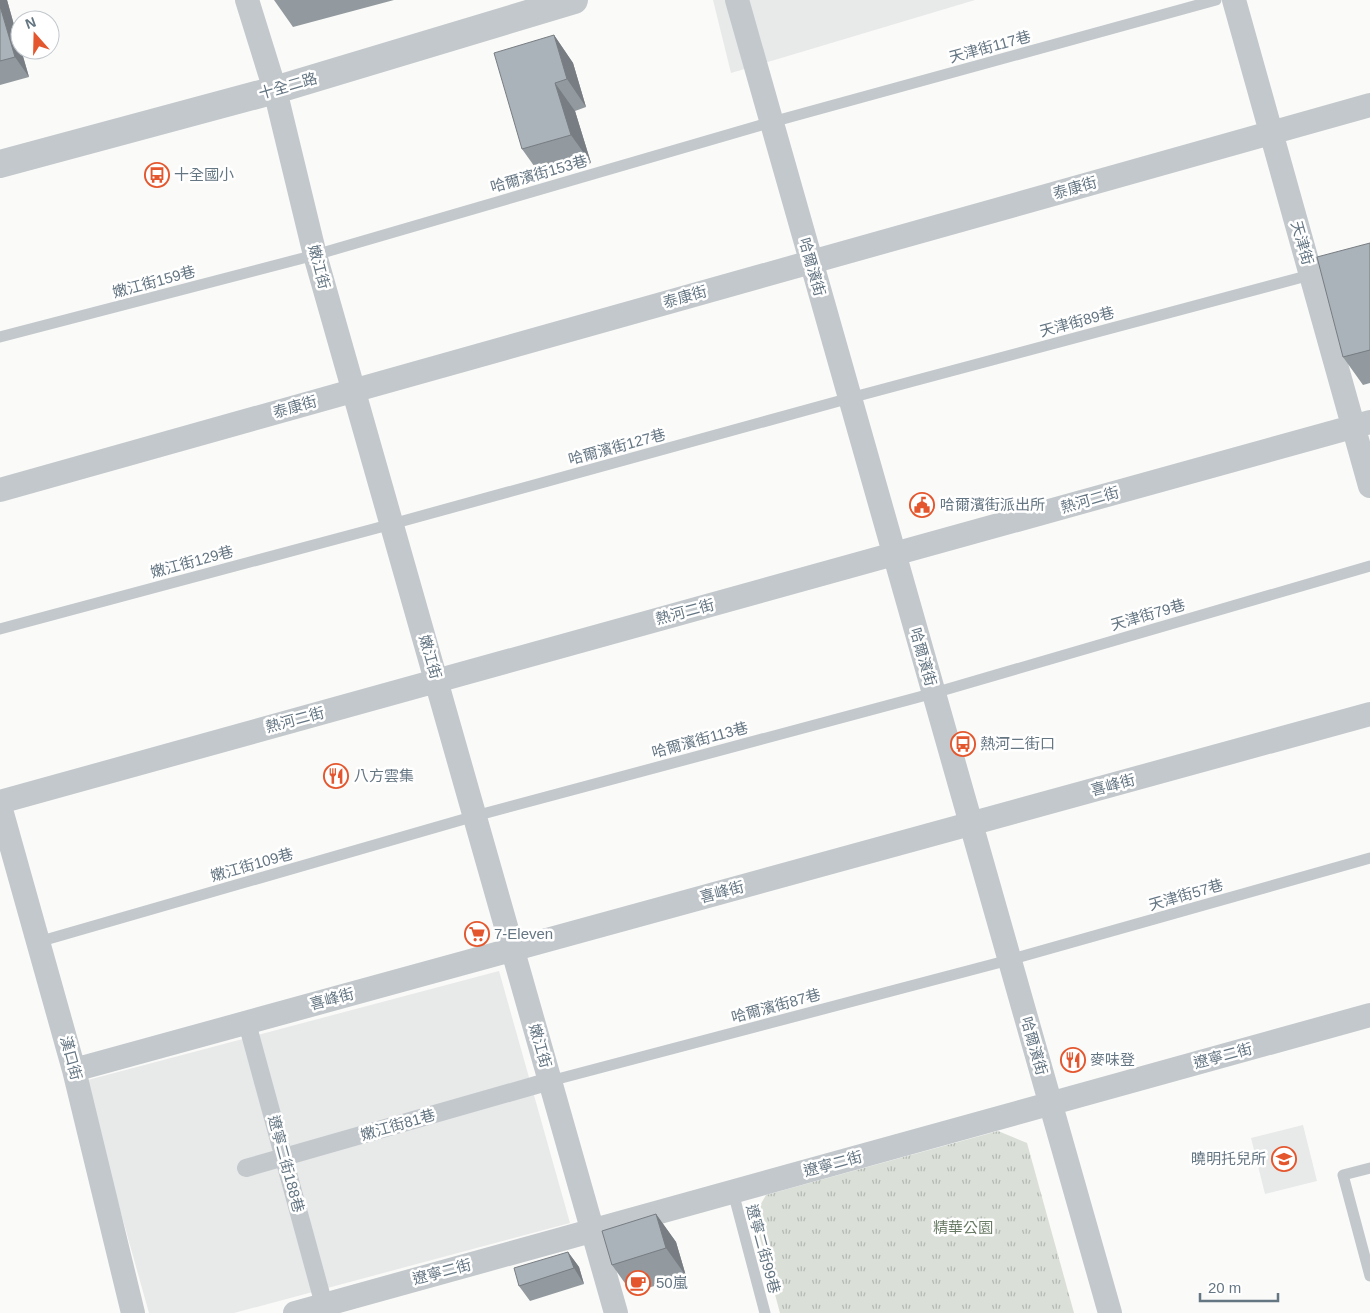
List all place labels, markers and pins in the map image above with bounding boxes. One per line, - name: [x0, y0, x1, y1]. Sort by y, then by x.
- bus stop icon: 十全國小: [144, 162, 170, 188]
- place label: 十全國小: [174, 166, 234, 183]
- public building icon: 哈爾濱街派出所: [909, 492, 935, 518]
- place label: 哈爾濱街派出所: [940, 496, 1045, 513]
- bus stop icon: 熱河二街口: [950, 731, 976, 757]
- place label: 熱河二街口: [980, 735, 1055, 752]
- restaurant icon: 八方雲集: [323, 763, 349, 789]
- place label: 八方雲集: [354, 767, 414, 784]
- supermarket icon: 7-Eleven: [464, 921, 490, 947]
- place label: 7-Eleven: [494, 925, 553, 942]
- restaurant icon: 麥味登: [1060, 1047, 1086, 1073]
- place label: 麥味登: [1090, 1051, 1135, 1068]
- school or university icon: 曉明托兒所: [1271, 1146, 1297, 1172]
- place label: 曉明托兒所: [1191, 1150, 1266, 1167]
- cafe icon: 50嵐: [625, 1270, 651, 1296]
- place label: 50嵐: [656, 1274, 688, 1291]

